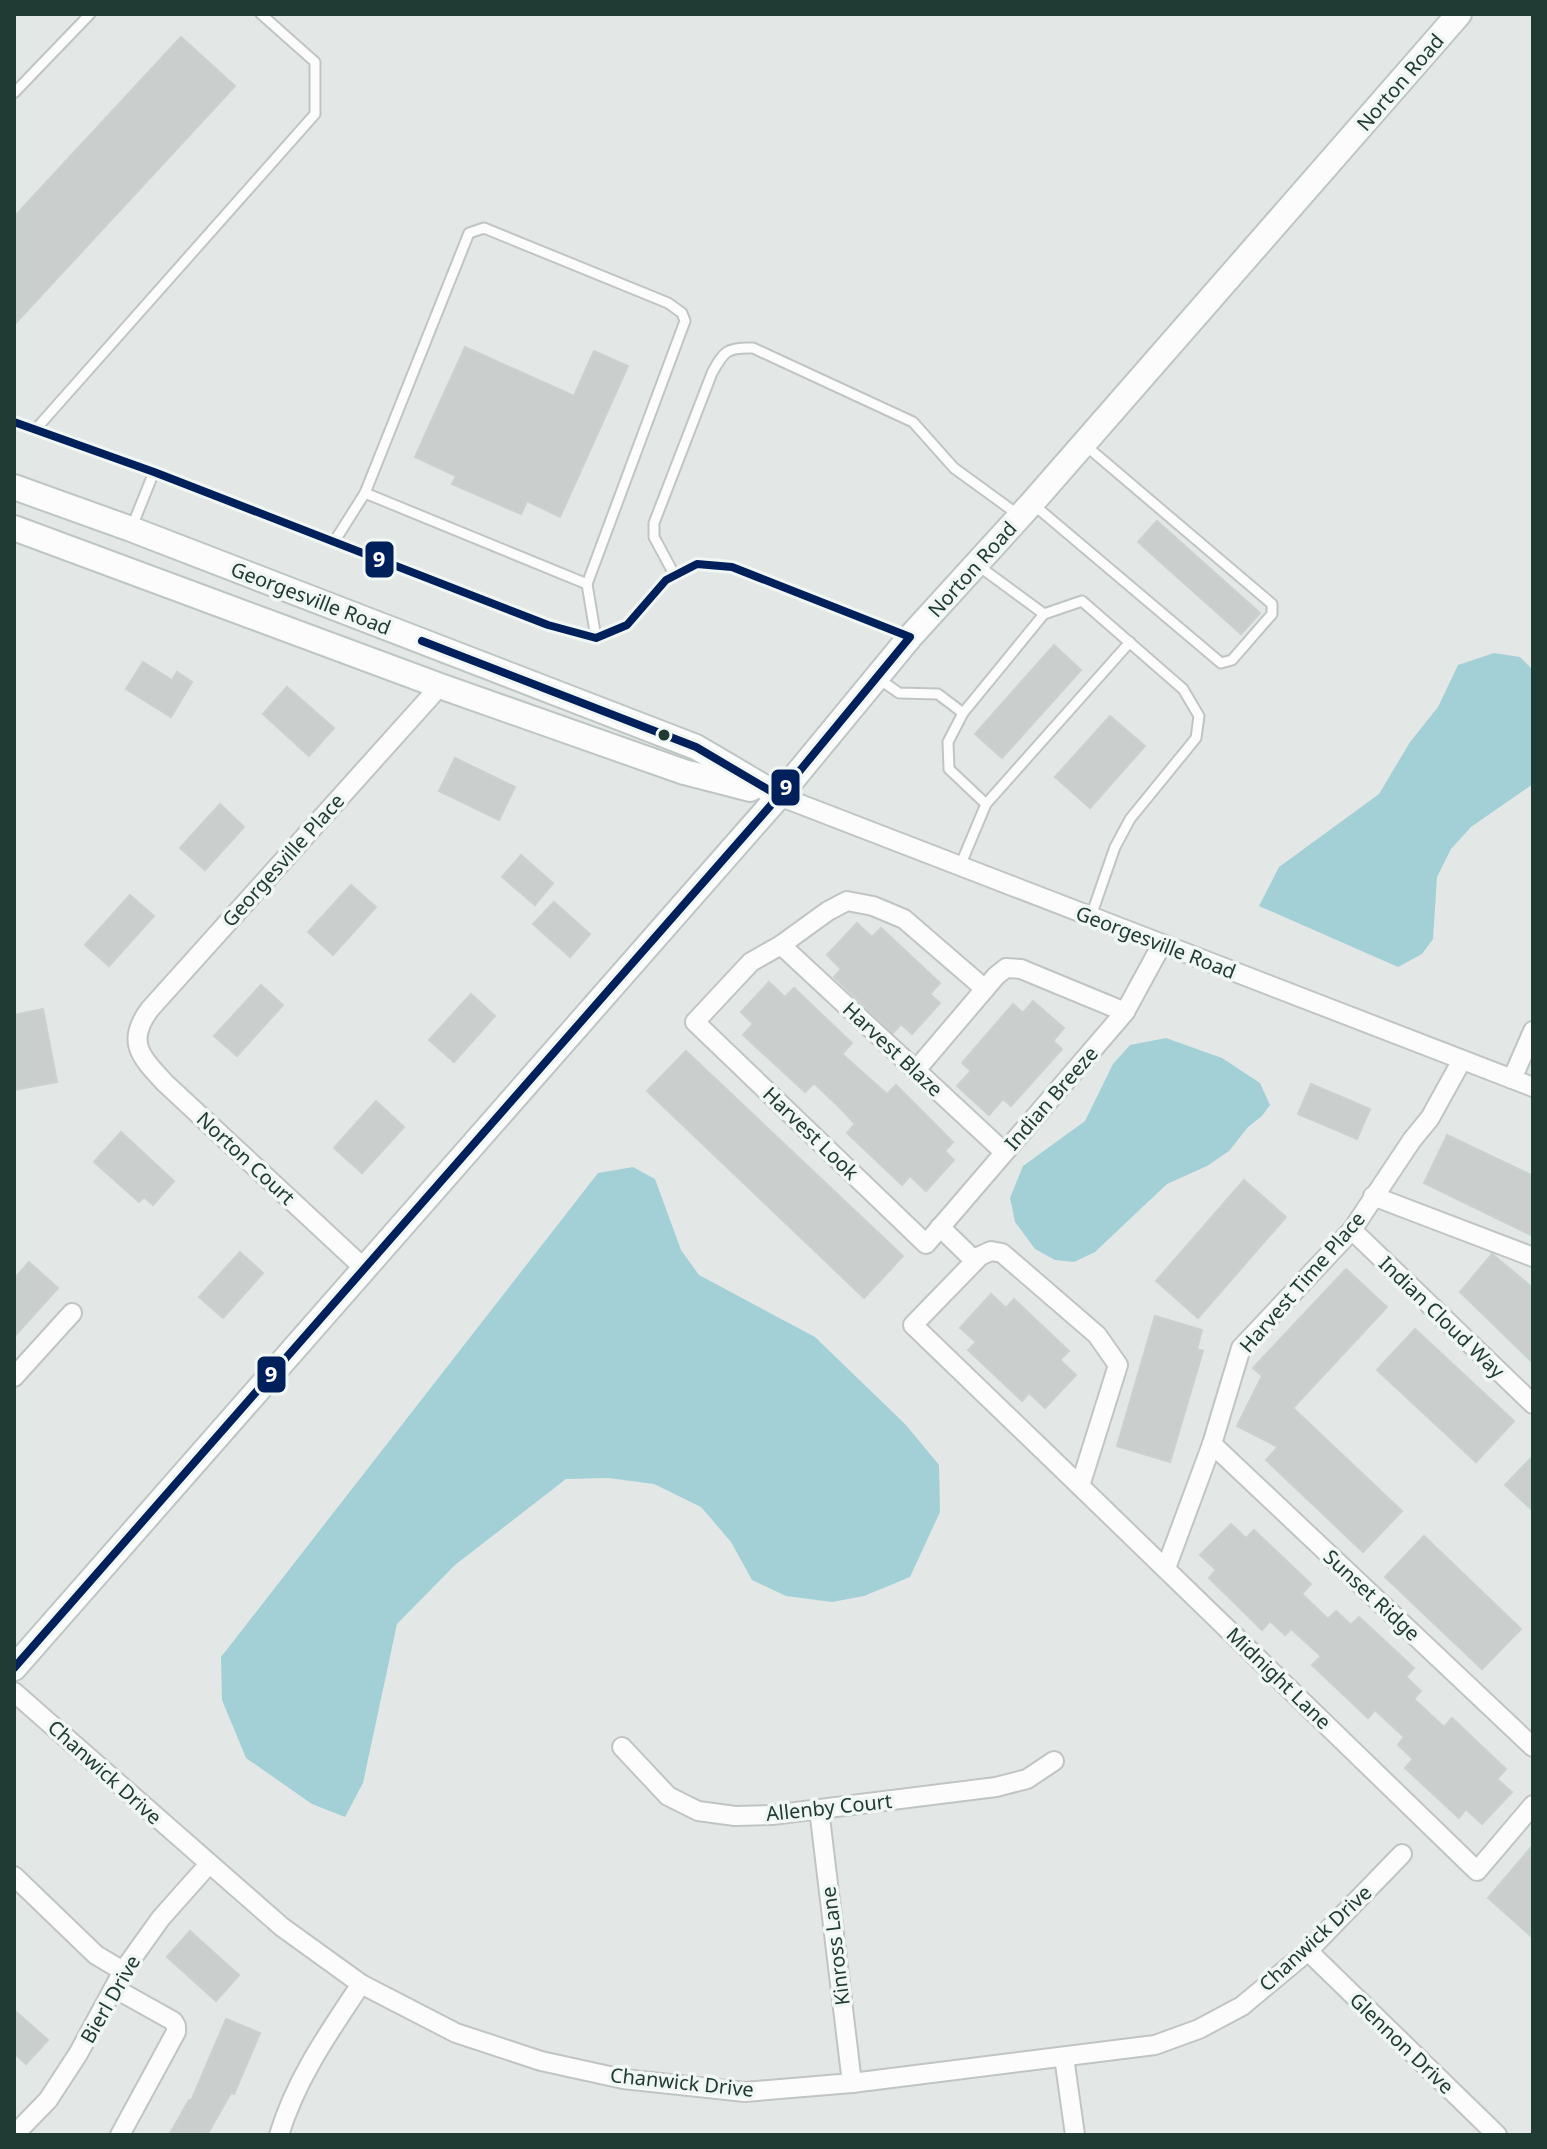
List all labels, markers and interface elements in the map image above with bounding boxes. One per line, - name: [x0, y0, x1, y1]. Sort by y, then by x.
- street label: Norton Road: [1350, 28, 1450, 136]
- street label: Norton Road: [922, 515, 1022, 623]
- line badge: 9: [364, 540, 395, 579]
- text: 9: [373, 543, 385, 573]
- street label: Georgesville Road: [227, 555, 395, 641]
- unlabelled marker: [656, 727, 672, 743]
- line badge: 9: [770, 768, 801, 807]
- text: 9: [780, 771, 792, 801]
- street label: Georgesville Place: [216, 788, 350, 932]
- street label: Georgesville Road: [1072, 899, 1240, 985]
- street label: Harvest Blaze: [837, 996, 949, 1102]
- street label: Indian Breeze: [998, 1040, 1104, 1156]
- street label: Harvest Look: [757, 1081, 865, 1186]
- street label: Norton Court: [191, 1105, 301, 1211]
- street label: Harvest Time Place: [1233, 1206, 1371, 1358]
- street label: Indian Cloud Way: [1373, 1250, 1511, 1384]
- line badge: 9: [256, 1355, 287, 1394]
- text: 9: [265, 1358, 277, 1388]
- street label: Sunset Ridge: [1318, 1543, 1426, 1647]
- street label: Midnight Lane: [1221, 1621, 1337, 1735]
- street label: Chanwick Drive: [42, 1714, 168, 1830]
- street label: Allenby Court: [765, 1787, 893, 1827]
- street label: Chanwick Drive: [1253, 1879, 1377, 1997]
- street label: Kinross Lane: [814, 1885, 856, 2007]
- street label: Bierl Drive: [74, 1950, 146, 2048]
- street label: Glennon Drive: [1344, 1986, 1460, 2100]
- street label: Chanwick Drive: [609, 2061, 755, 2103]

